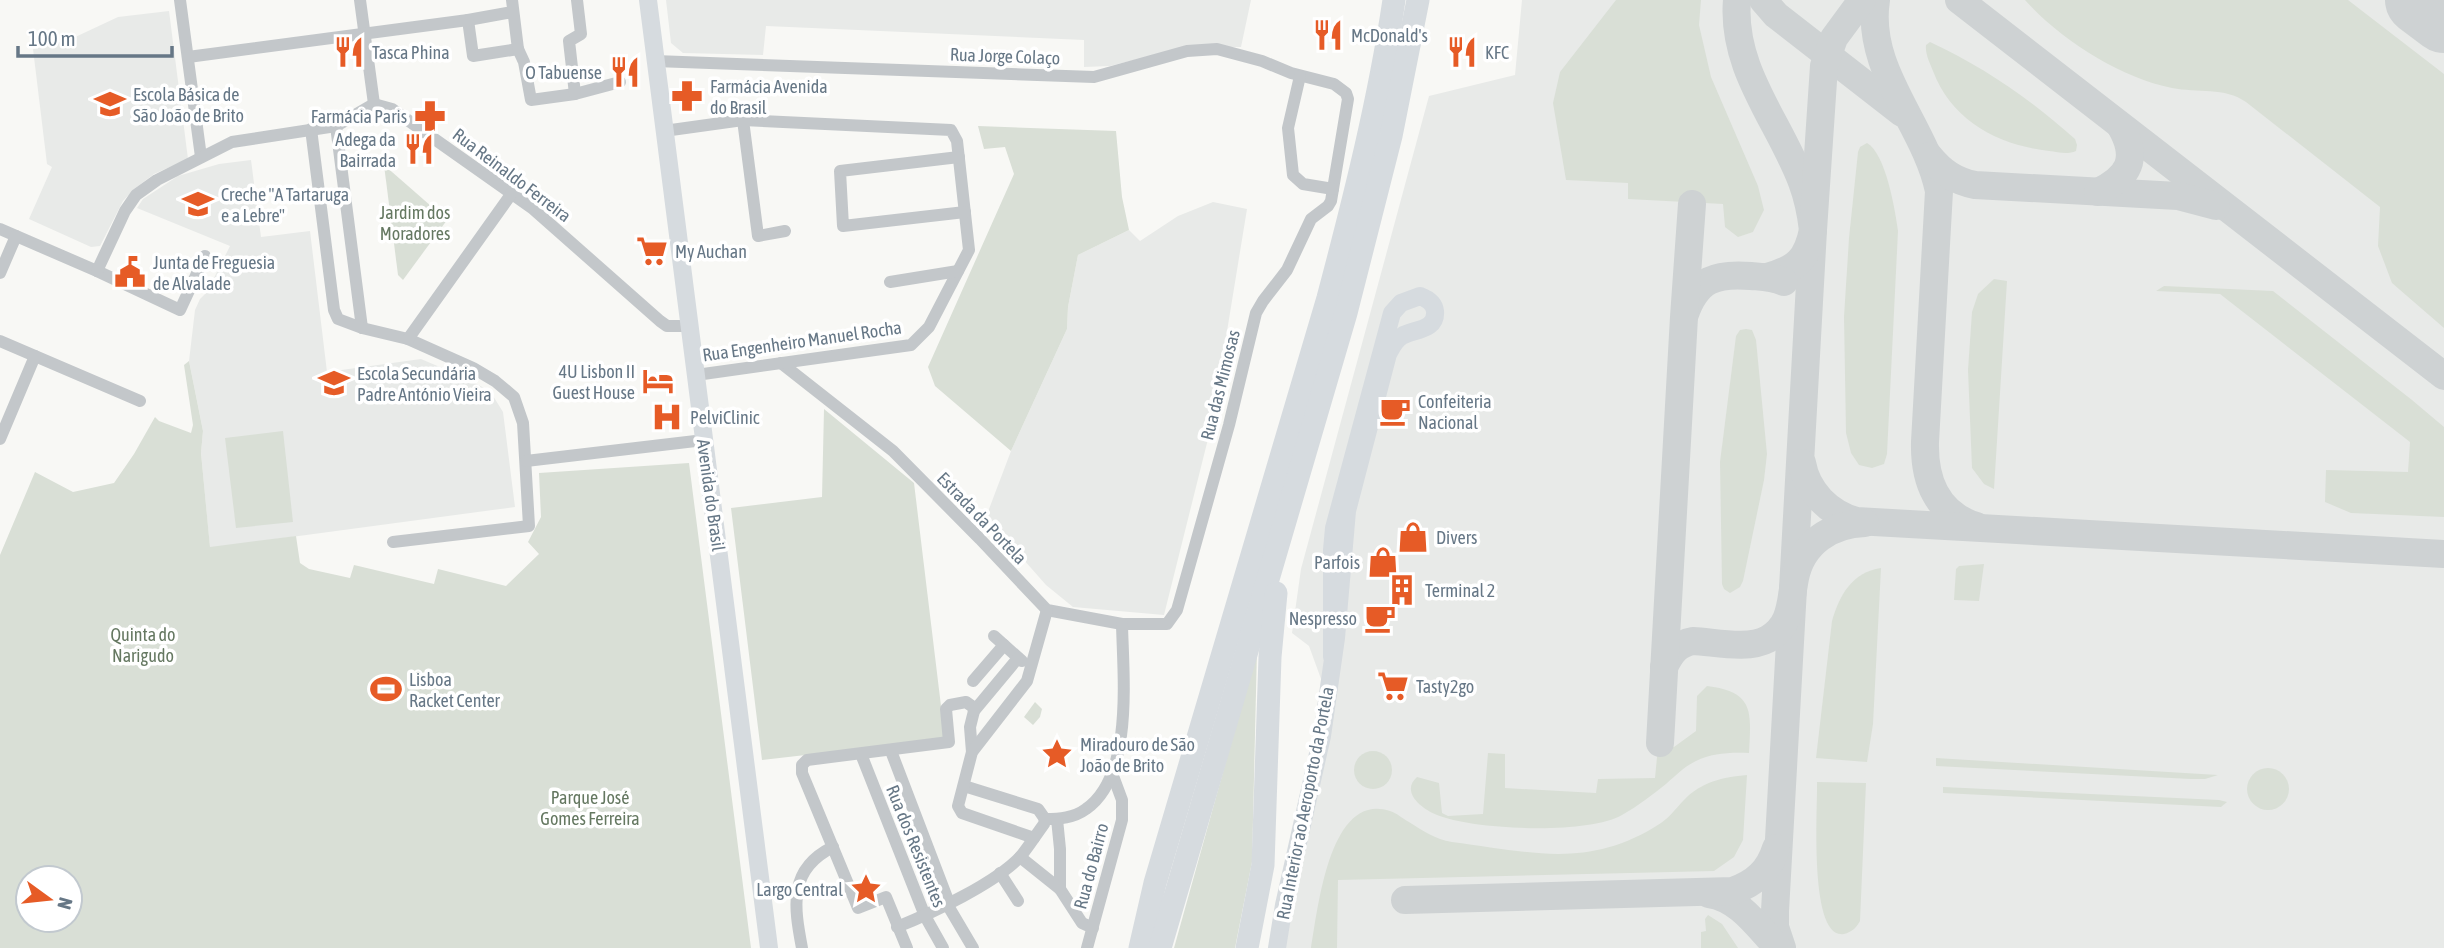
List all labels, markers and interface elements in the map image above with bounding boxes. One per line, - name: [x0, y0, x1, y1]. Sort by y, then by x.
- scale bar: [18, 14, 172, 58]
- restaurant icon: McDonald's: [1311, 18, 1345, 52]
- place label: McDonald's: [1351, 25, 1428, 46]
- text: 100 m: [28, 26, 76, 50]
- restaurant icon: Tasca Phina: [332, 35, 366, 69]
- restaurant icon: KFC: [1445, 35, 1479, 69]
- place label: Tasca Phina: [372, 42, 450, 63]
- place label: KFC: [1485, 42, 1509, 63]
- street label: Rua Jorge Colaço: [949, 44, 1061, 68]
- restaurant icon: O Tabuense: [608, 55, 642, 89]
- place label: O Tabuense: [525, 62, 602, 83]
- place label: Farmácia Avenida do Brasil: [710, 76, 828, 118]
- pharmacy icon: Farmácia Avenida do Brasil: [670, 79, 704, 113]
- place label: Escola Básica de São João de Brito: [133, 84, 244, 126]
- school or university icon: Escola Básica de São João de Brito: [93, 87, 127, 121]
- pharmacy icon: Farmácia Paris: [413, 99, 447, 133]
- place label: Farmácia Paris: [311, 106, 407, 127]
- street label: Rua Reinaldo Ferreira: [449, 124, 575, 226]
- place label: Adega da Bairrada: [335, 129, 396, 171]
- restaurant icon: Adega da Bairrada: [402, 132, 436, 166]
- place label: Creche "A Tartaruga e a Lebre": [221, 184, 349, 226]
- school or university icon: Creche "A Tartaruga e a Lebre": [181, 187, 215, 221]
- park label: Jardim dos Moradores: [380, 202, 450, 244]
- supermarket icon: My Auchan: [635, 234, 669, 268]
- place label: My Auchan: [675, 241, 747, 262]
- place label: Junta de Freguesia de Alvalade: [153, 252, 275, 294]
- public building icon: Junta de Freguesia de Alvalade: [113, 255, 147, 289]
- street label: Rua Engenheiro Manuel Rocha: [701, 317, 903, 365]
- street label: Rua das Mimosas: [1196, 328, 1244, 442]
- place label: 4U Lisbon II Guest House: [552, 361, 635, 403]
- place label: Escola Secundária Padre António Vieira: [357, 363, 492, 405]
- hotel icon: 4U Lisbon II Guest House: [641, 364, 675, 398]
- school or university icon: Escola Secundária Padre António Vieira: [317, 366, 351, 400]
- place label: Confeiteria Nacional: [1418, 391, 1492, 433]
- cafe icon: Confeiteria Nacional: [1378, 394, 1412, 428]
- hospital icon: PelviClinic: [650, 400, 684, 434]
- place label: PelviClinic: [690, 407, 760, 428]
- street label: Avenida do Brasil: [693, 438, 729, 553]
- street label: Estrada da Portela: [933, 468, 1031, 568]
- shop icon: Divers: [1396, 520, 1430, 554]
- place label: Divers: [1436, 527, 1477, 548]
- shop icon: Parfois: [1366, 545, 1400, 579]
- place label: Parfois: [1314, 552, 1360, 573]
- building icon: Terminal 2: [1385, 573, 1419, 607]
- place label: Terminal 2: [1425, 580, 1495, 601]
- cafe icon: Nespresso: [1363, 601, 1397, 635]
- place label: Nespresso: [1289, 608, 1357, 629]
- park label: Quinta do Narigudo: [110, 624, 176, 666]
- place label: Lisboa Racket Center: [409, 669, 501, 711]
- supermarket icon: Tasty2go: [1376, 669, 1410, 703]
- sports icon: Lisboa Racket Center: [369, 672, 403, 706]
- place label: Tasty2go: [1416, 676, 1474, 697]
- street label: Rua Interior ao Aeroporto da Portela: [1272, 685, 1338, 921]
- place label: Miradouro de São João de Brito: [1080, 734, 1195, 776]
- place icon: Miradouro de São João de Brito: [1040, 737, 1074, 771]
- street label: Rua dos Resistentes: [882, 782, 950, 910]
- park label: Parque José Gomes Ferreira: [540, 787, 640, 829]
- street label: Rua do Bairro: [1069, 821, 1113, 911]
- north arrow: [14, 864, 84, 934]
- place icon: Largo Central: [849, 872, 883, 906]
- place label: Largo Central: [756, 879, 843, 900]
- text: N: [53, 895, 77, 912]

